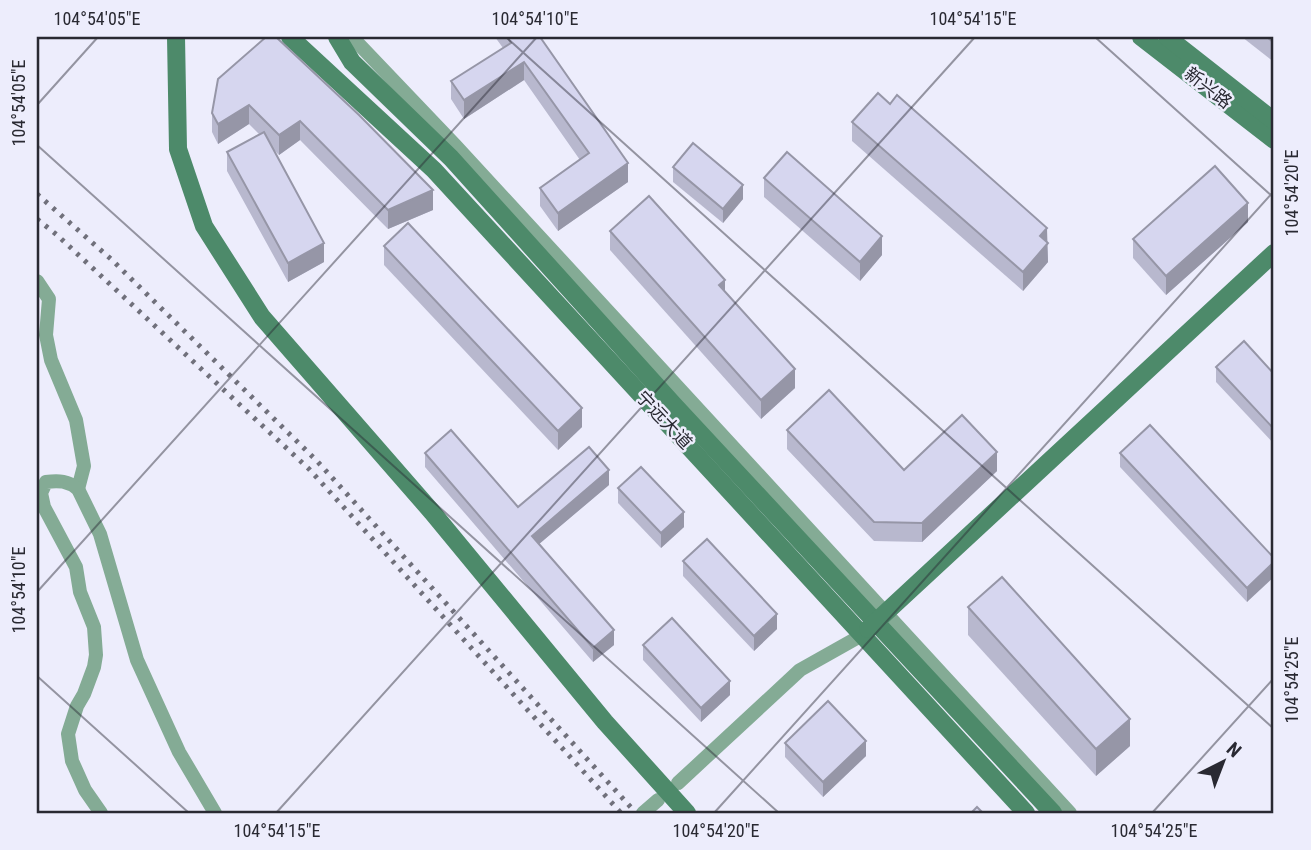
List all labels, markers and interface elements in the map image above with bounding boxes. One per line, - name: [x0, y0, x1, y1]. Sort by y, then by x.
- text: 104°54'05"E: [54, 8, 140, 29]
- text: 104°54'10"E: [492, 8, 578, 29]
- text: 104°54'15"E: [930, 8, 1016, 29]
- text: 104°54'05"E: [8, 60, 29, 146]
- street label: 新兴路: [1181, 63, 1236, 113]
- text: 104°54'20"E: [1281, 150, 1302, 236]
- street label: 宁远大道: [632, 386, 697, 453]
- text: 104°54'10"E: [8, 547, 29, 633]
- text: 104°54'25"E: [1281, 637, 1302, 723]
- north arrow: [1188, 728, 1258, 798]
- text: N: [1222, 737, 1246, 762]
- text: 104°54'15"E: [234, 820, 320, 841]
- text: 104°54'20"E: [673, 820, 759, 841]
- text: 104°54'25"E: [1111, 820, 1197, 841]

